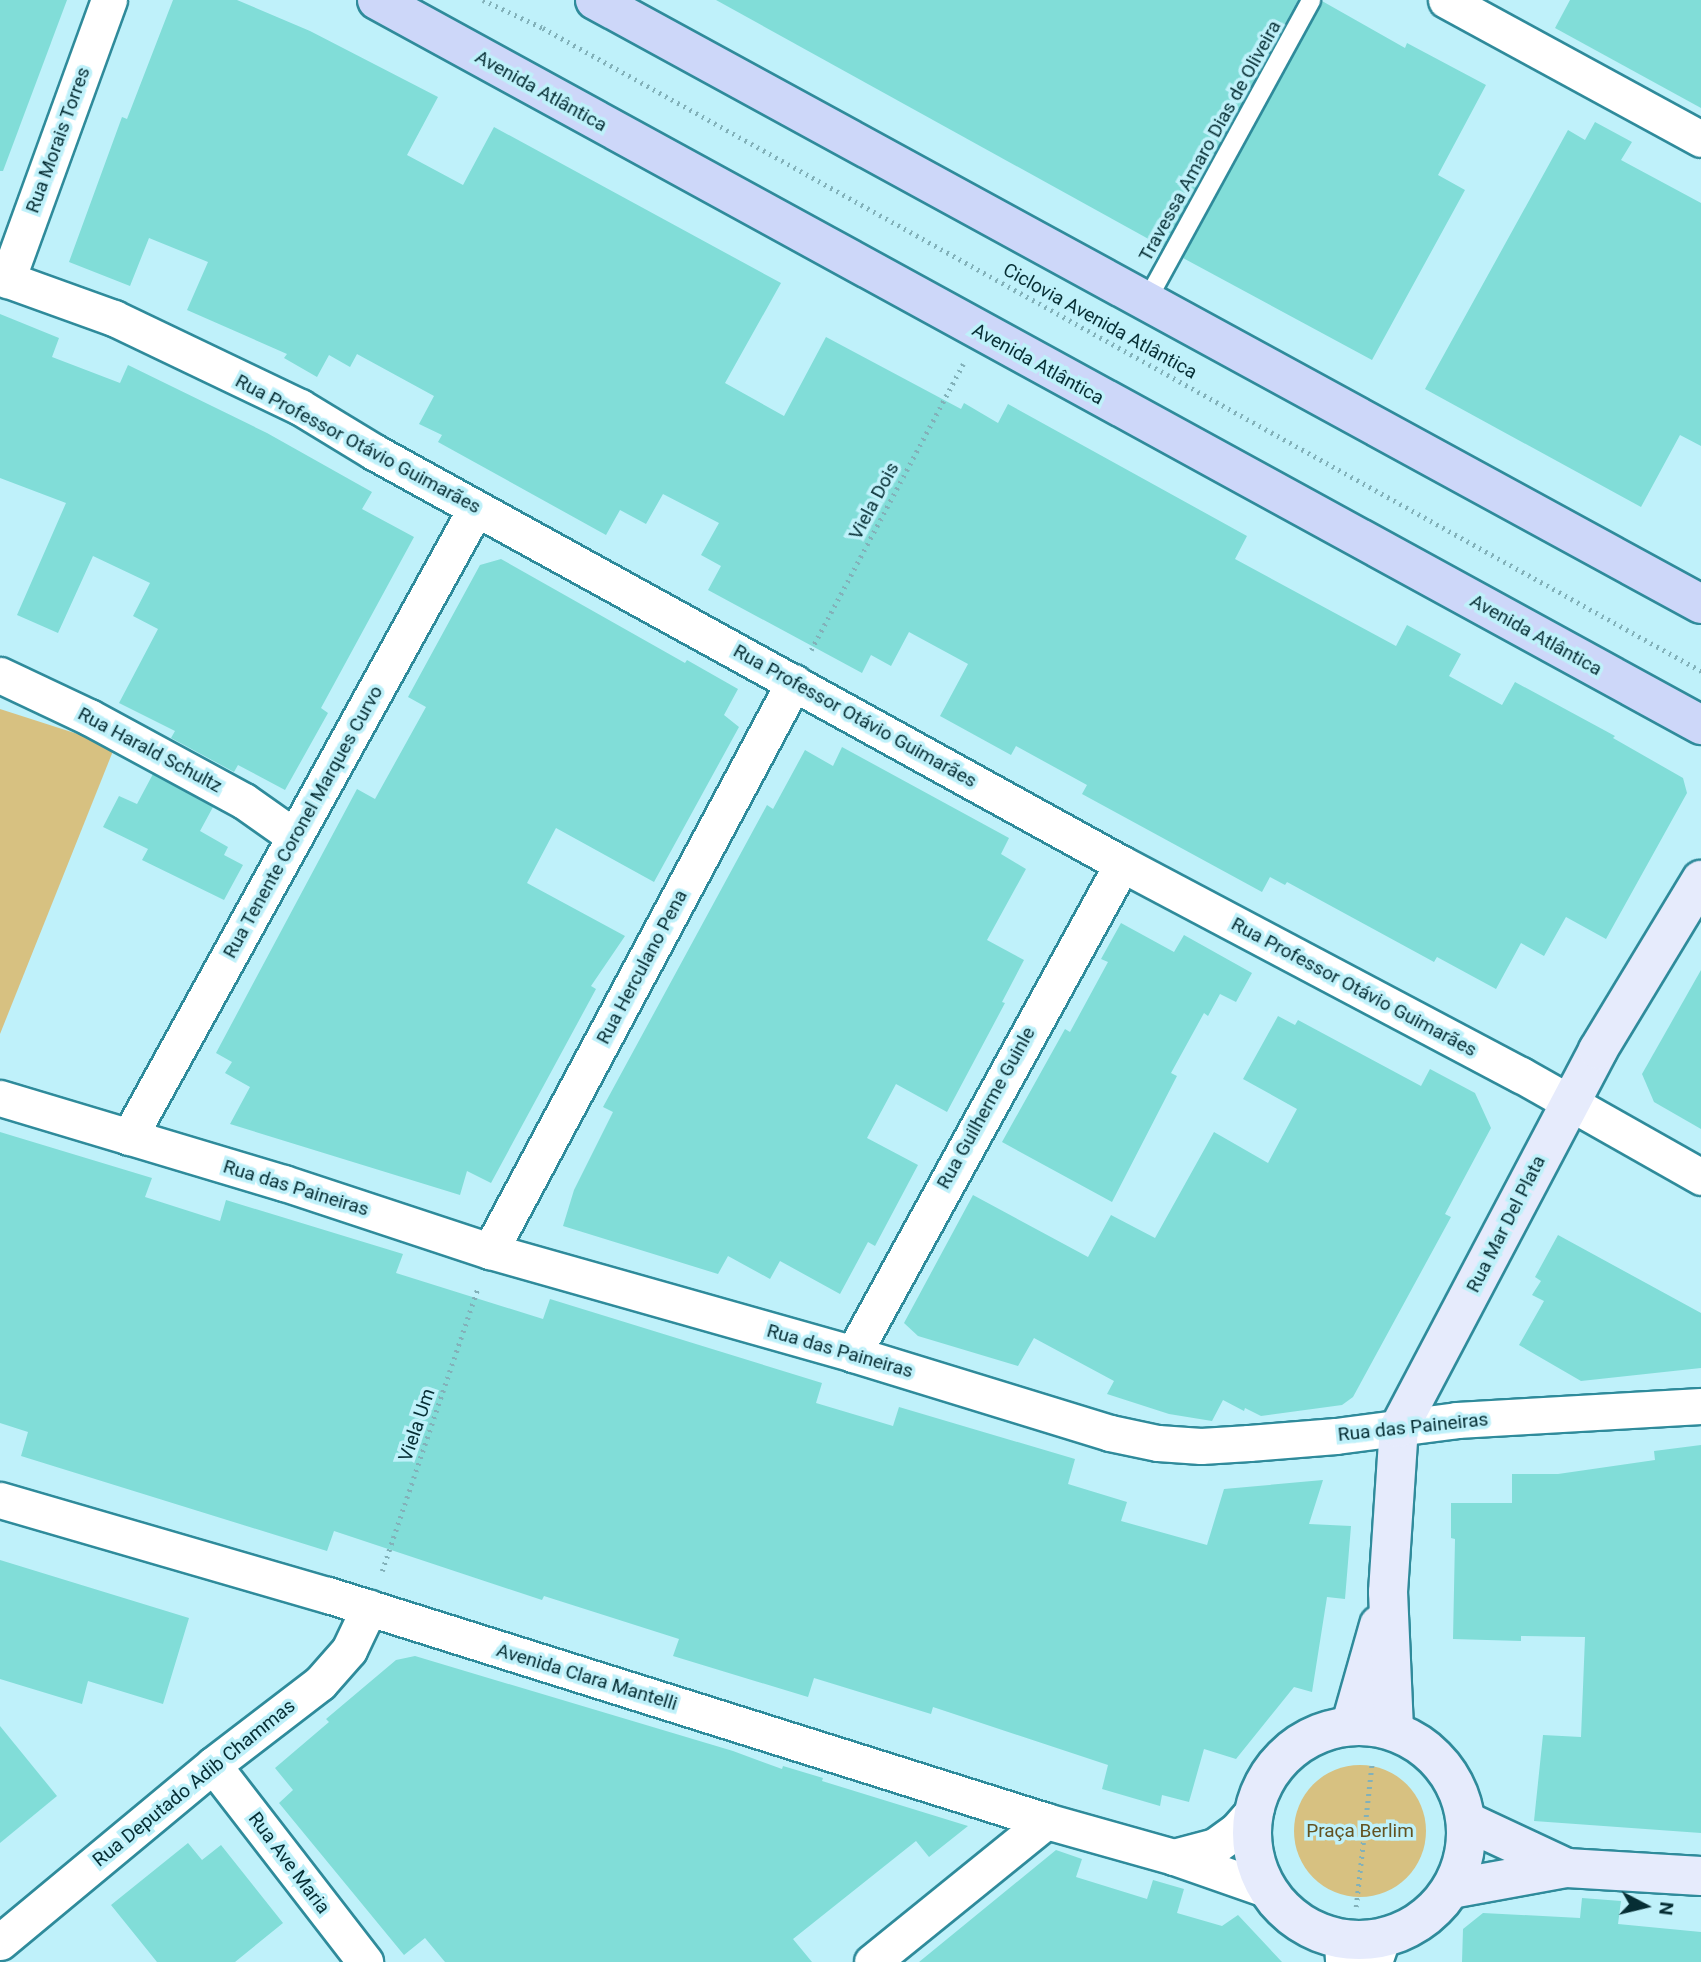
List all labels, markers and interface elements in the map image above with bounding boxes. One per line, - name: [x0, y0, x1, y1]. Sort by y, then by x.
- street label: Travessa Amaro Dias de Oliveira: [1134, 17, 1286, 265]
- street label: Avenida Atlântica: [471, 45, 611, 137]
- street label: Rua Morais Torres: [21, 64, 95, 216]
- street label: Ciclovia Avenida Atlântica: [999, 258, 1201, 384]
- street label: Avenida Atlântica: [968, 318, 1108, 410]
- street label: Rua Professor Otávio Guimarães: [231, 369, 485, 519]
- street label: Viela Dois: [844, 458, 904, 544]
- street label: Avenida Atlântica: [1466, 589, 1606, 681]
- street label: Rua Professor Otávio Guimarães: [729, 639, 981, 793]
- street label: Rua Tenente Coronel Marques Curvo: [218, 682, 388, 962]
- street label: Rua Harald Schultz: [74, 702, 226, 798]
- street label: Rua Herculano Pena: [592, 886, 692, 1048]
- street label: Rua Professor Otávio Guimarães: [1227, 912, 1481, 1062]
- street label: Rua Guilherme Guinle: [932, 1023, 1040, 1193]
- street label: Rua Mar Del Plata: [1462, 1152, 1550, 1296]
- street label: Rua das Paineiras: [220, 1155, 372, 1221]
- street label: Rua das Paineiras: [764, 1319, 916, 1383]
- street label: Viela Um: [394, 1386, 440, 1464]
- street label: Rua das Paineiras: [1337, 1408, 1489, 1446]
- street label: Avenida Clara Mantelli: [494, 1639, 680, 1715]
- street label: Rua Deputado Adib Chammas: [88, 1694, 300, 1872]
- street label: Rua Ave Maria: [243, 1808, 335, 1918]
- park label: Praça Berlim: [1306, 1820, 1414, 1842]
- north arrow: [1610, 1871, 1680, 1941]
- text: N: [1654, 1901, 1679, 1917]

